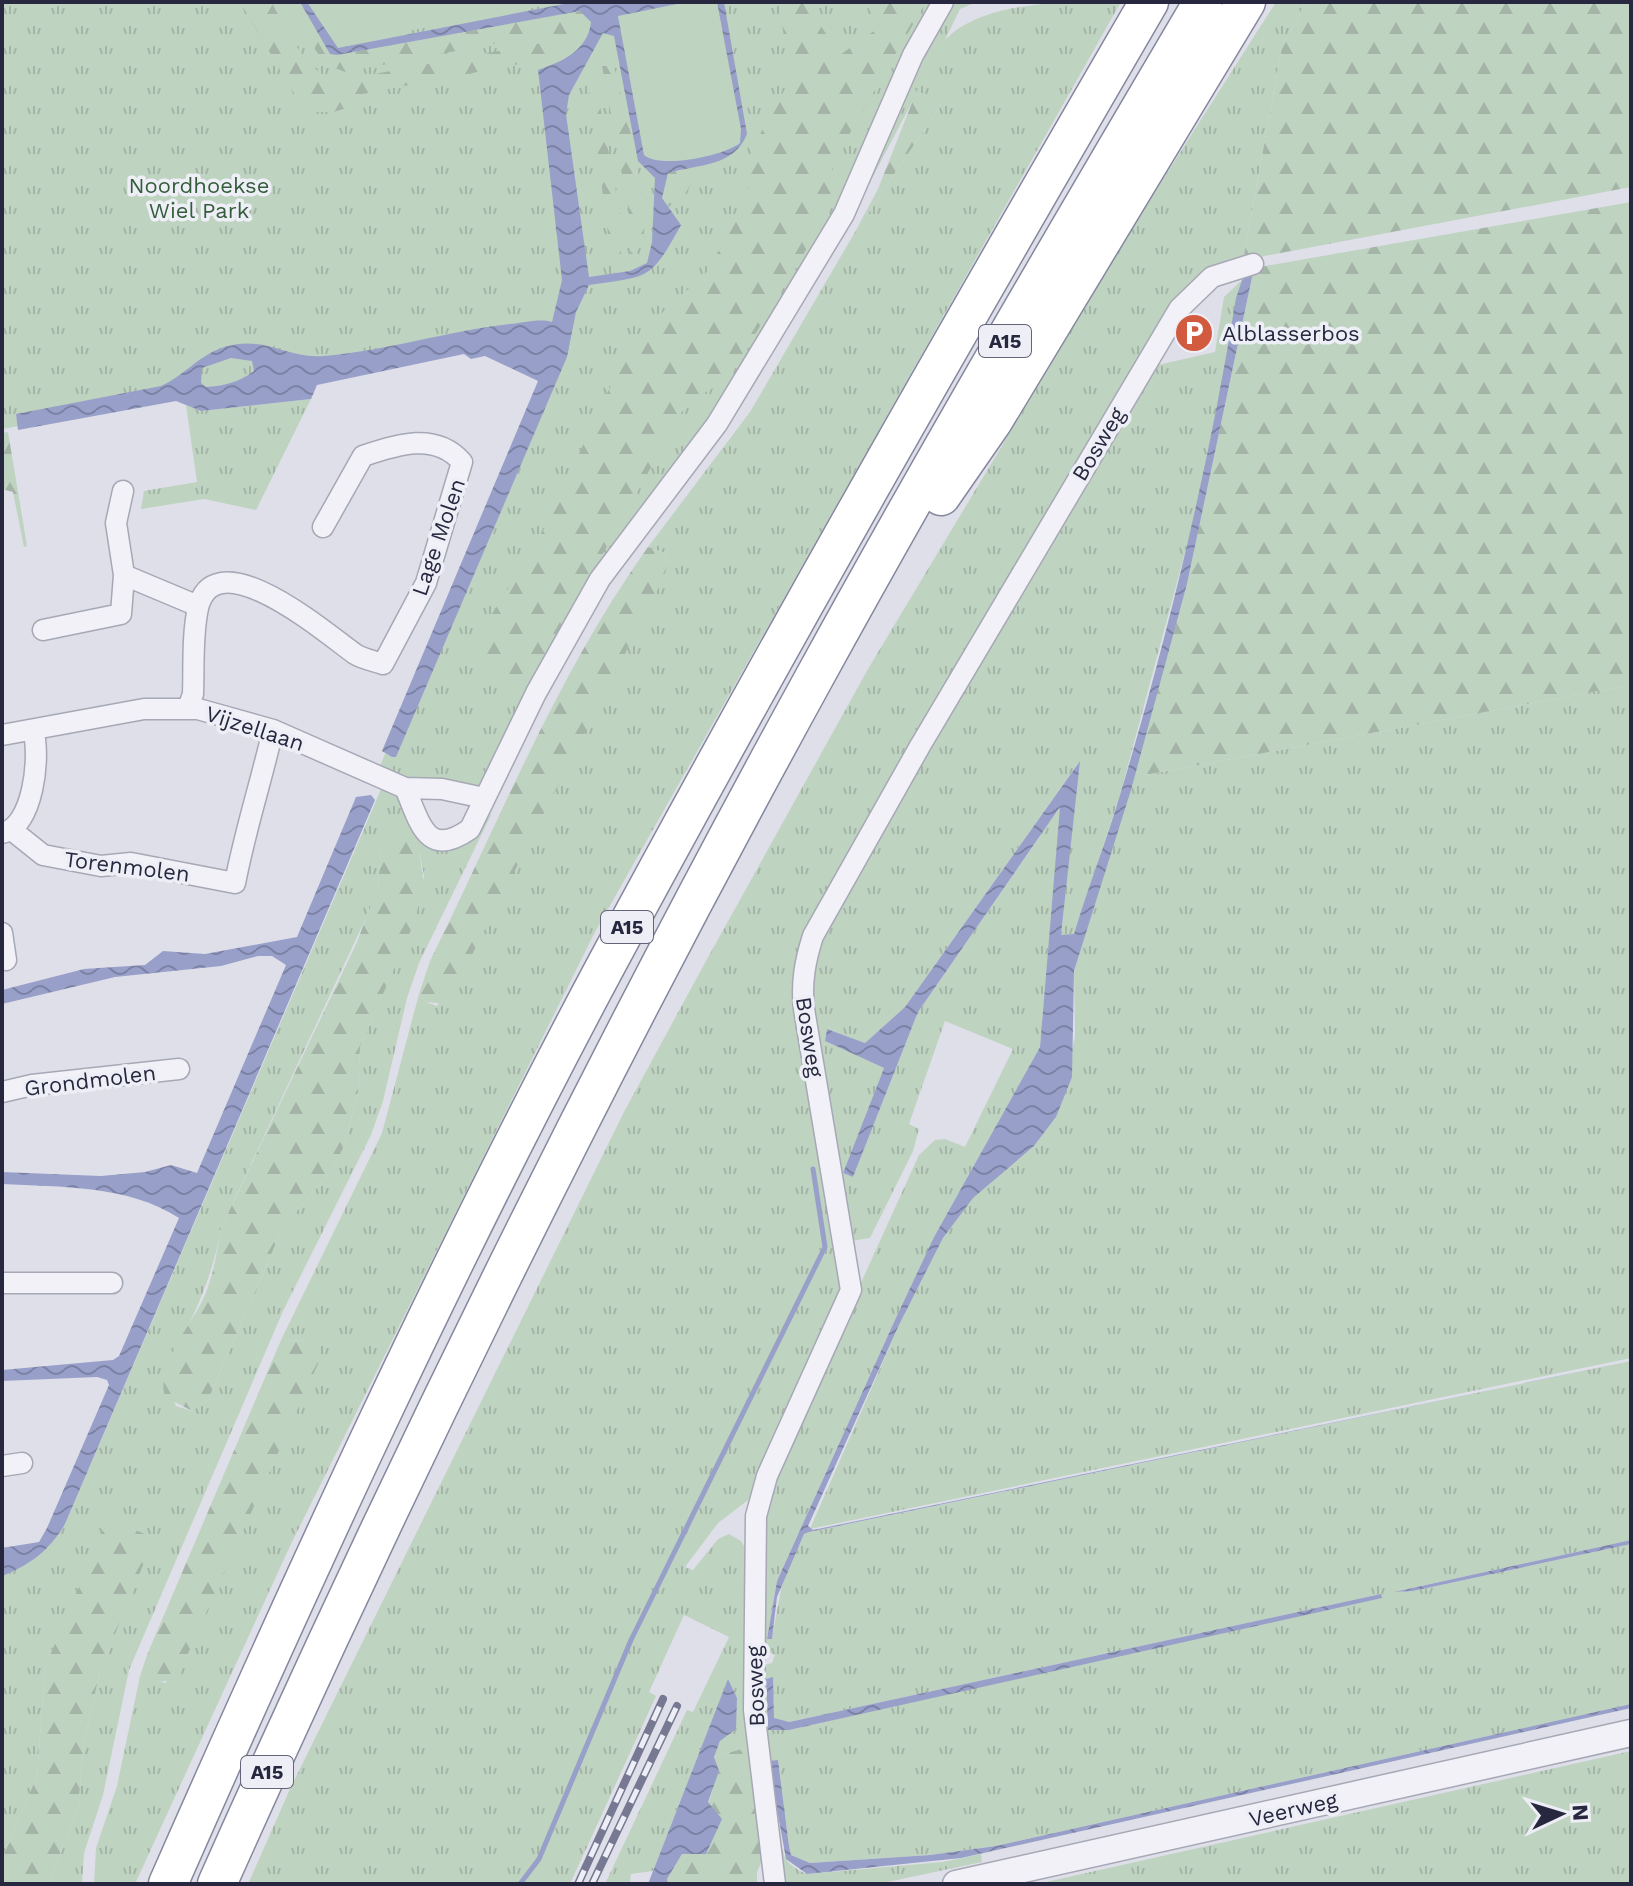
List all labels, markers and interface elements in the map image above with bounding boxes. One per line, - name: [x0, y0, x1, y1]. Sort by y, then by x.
- park label: Noordhoekse Wiel Park: [129, 173, 269, 223]
- parking icon: Alblasserbos: [1173, 312, 1215, 354]
- place label: Alblasserbos: [1222, 321, 1360, 346]
- road number: A15: [979, 325, 1031, 357]
- street label: Bosweg: [1067, 403, 1130, 485]
- street label: Lage Molen: [407, 475, 470, 599]
- street label: Vijzellaan: [202, 701, 307, 756]
- street label: Torenmolen: [63, 846, 191, 887]
- road number: A15: [601, 911, 653, 943]
- street label: Bosweg: [791, 995, 828, 1079]
- street label: Grondmolen: [23, 1060, 157, 1101]
- street label: Bosweg: [742, 1645, 769, 1727]
- road number: A15: [241, 1756, 293, 1788]
- north arrow: [1521, 1774, 1601, 1854]
- street label: Veerweg: [1246, 1787, 1340, 1832]
- text: N: [1567, 1804, 1593, 1822]

